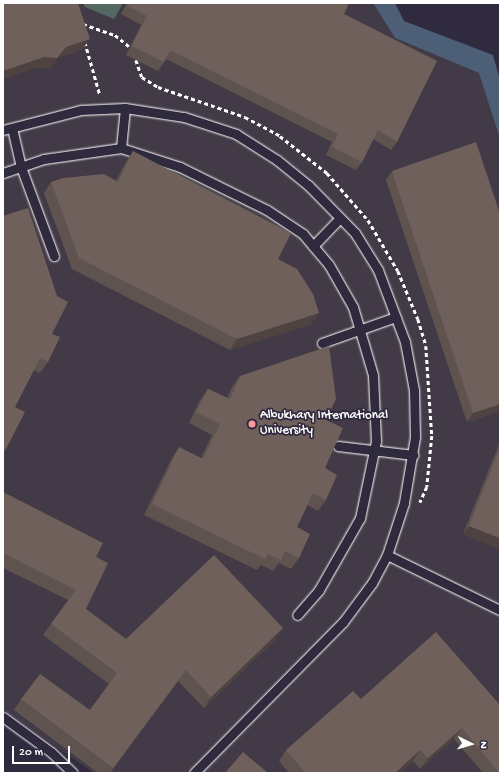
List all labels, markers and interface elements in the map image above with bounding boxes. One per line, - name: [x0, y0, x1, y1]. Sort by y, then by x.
- place label: Albukhary International University: [260, 409, 388, 440]
- marker: Albukhary International University: [247, 419, 257, 429]
- north arrow: [451, 724, 491, 764]
- scale bar: [14, 738, 72, 764]
- text: N: [477, 741, 489, 749]
- text: 20 m: [19, 746, 43, 760]

